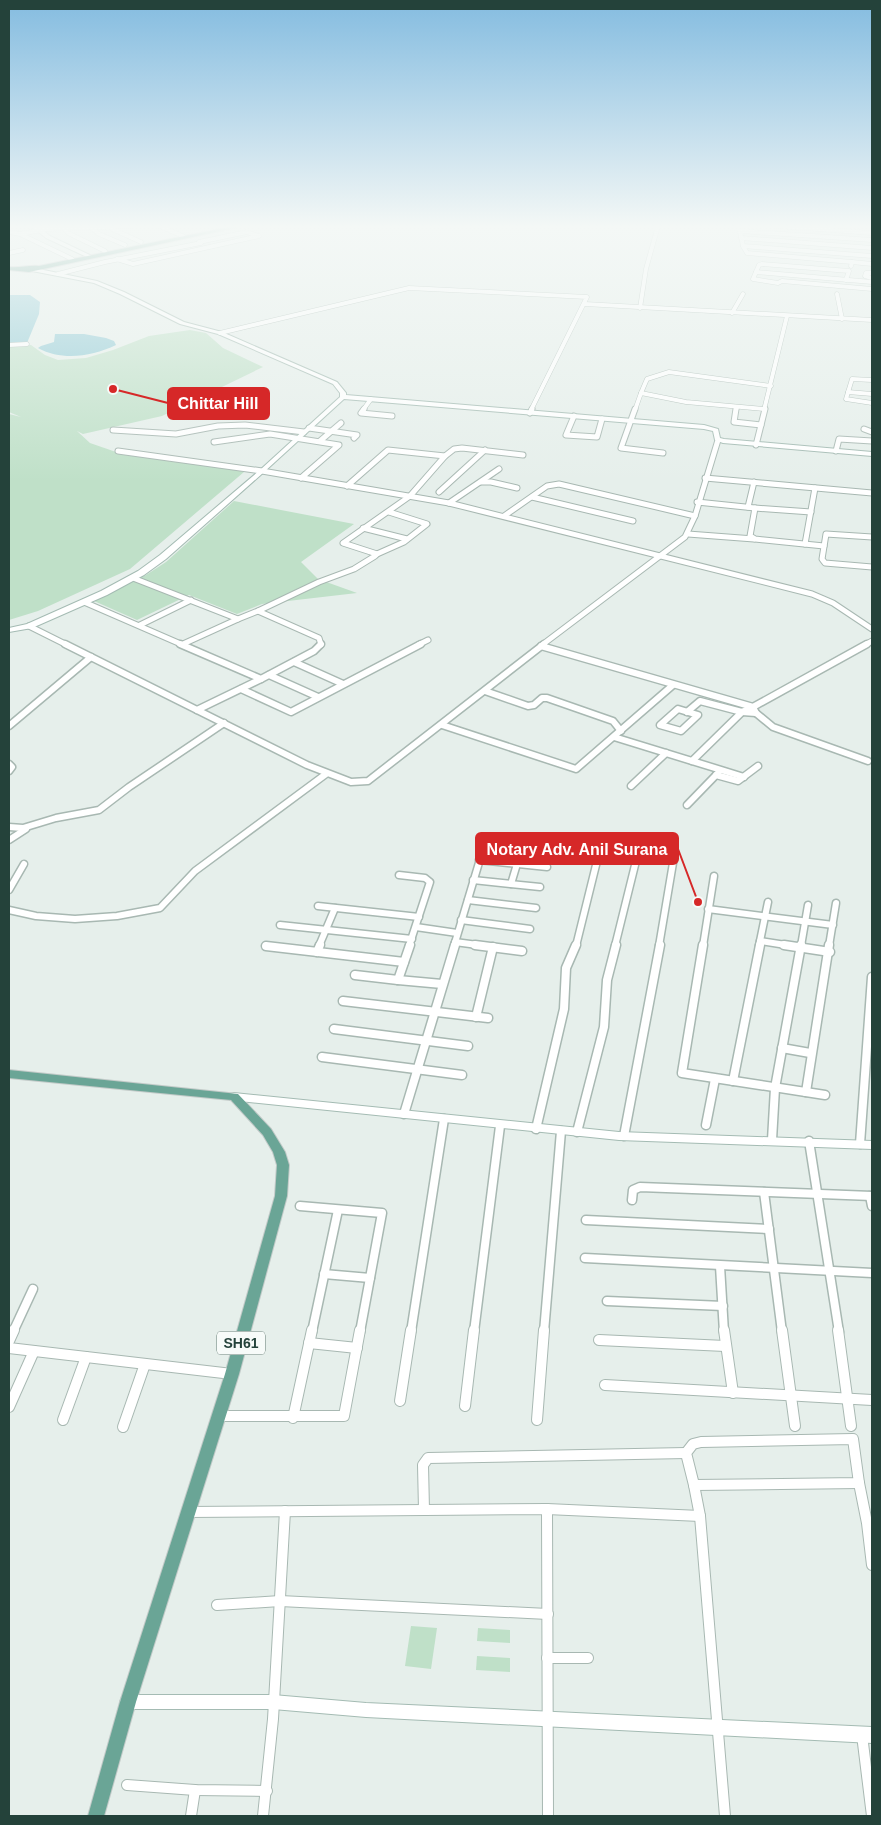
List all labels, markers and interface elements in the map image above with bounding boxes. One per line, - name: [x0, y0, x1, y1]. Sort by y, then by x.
- callout: Chittar Hill: [168, 388, 269, 419]
- text: Chittar Hill: [178, 395, 258, 412]
- callout: Notary Adv. Anil Surana: [476, 833, 678, 864]
- text: Notary Adv. Anil Surana: [487, 841, 667, 858]
- road number: SH61: [217, 1332, 265, 1355]

